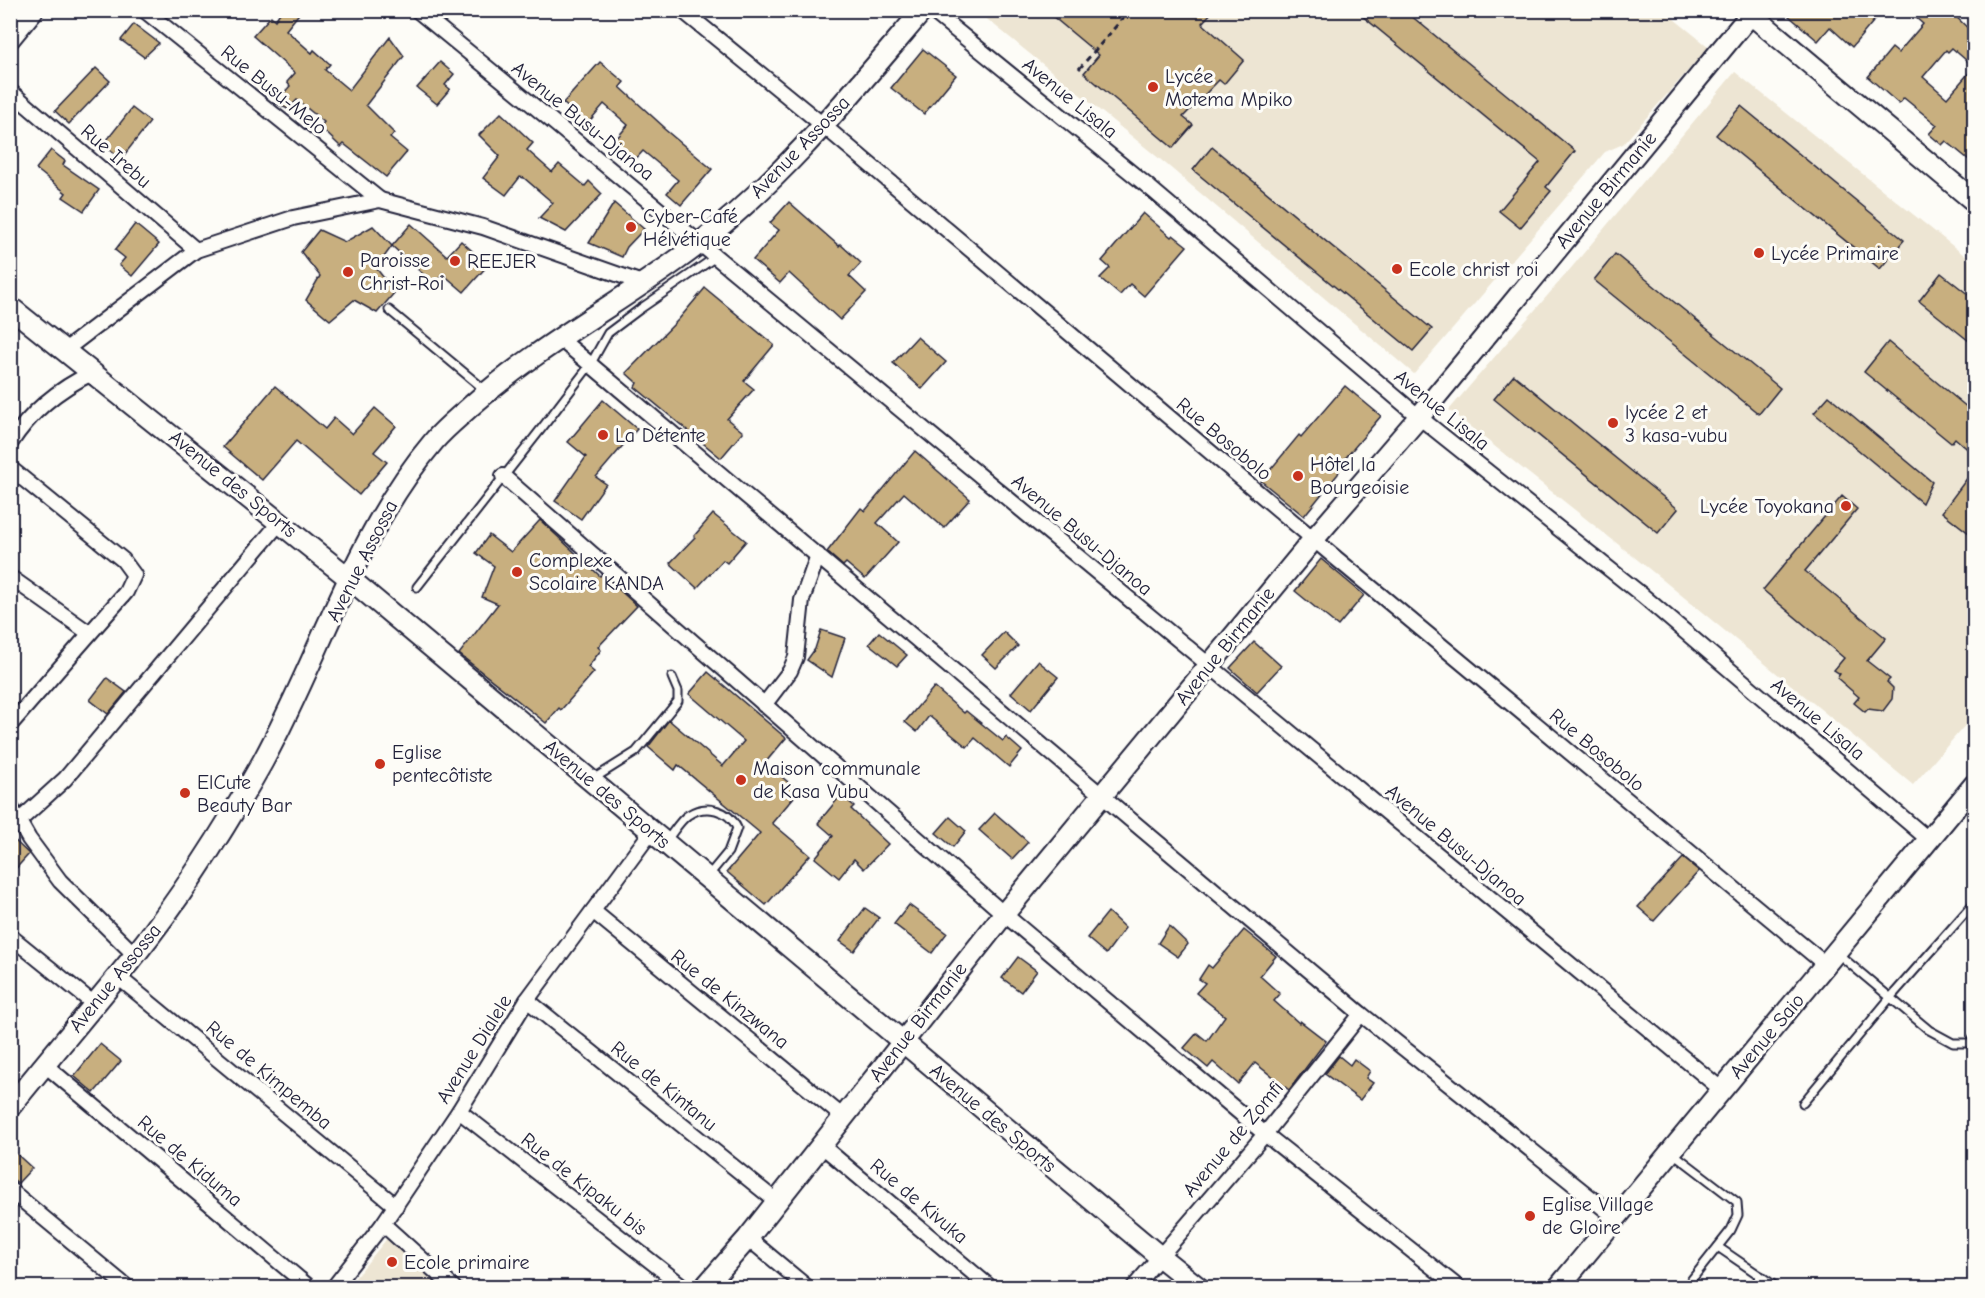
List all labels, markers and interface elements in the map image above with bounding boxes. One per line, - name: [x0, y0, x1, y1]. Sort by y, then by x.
- street label: Rue Busu-Melo: [216, 40, 332, 140]
- street label: Avenue Lisala: [1018, 53, 1122, 143]
- street label: Avenue Busu-Djanoa: [507, 57, 659, 185]
- place label: Lycée Motema Mpiko: [1165, 65, 1293, 111]
- marker: Lycée Motema Mpiko: [1146, 80, 1160, 94]
- street label: Avenue Assossa: [745, 91, 855, 203]
- street label: Rue Irebu: [76, 119, 156, 193]
- street label: Avenue Birmanie: [1551, 127, 1661, 253]
- place label: Cyber-Café Hélvétique: [643, 205, 738, 251]
- marker: Cyber-Café Hélvétique: [624, 220, 638, 234]
- place label: Lycée Primaire: [1771, 242, 1899, 265]
- marker: Lycée Primaire: [1752, 246, 1766, 260]
- place label: Paroisse Christ-Roi: [360, 249, 444, 295]
- place label: REEJER: [467, 250, 536, 273]
- marker: REEJER: [448, 254, 462, 268]
- place label: Ecole christ roi: [1409, 258, 1539, 281]
- marker: Ecole christ roi: [1390, 262, 1404, 276]
- marker: Paroisse Christ-Roi: [341, 265, 355, 279]
- street label: Avenue Lisala: [1390, 365, 1494, 455]
- street label: Rue Bosobolo: [1172, 393, 1276, 485]
- place label: lycée 2 et 3 kasa-vubu: [1625, 401, 1728, 447]
- marker: lycée 2 et 3 kasa-vubu: [1606, 416, 1620, 430]
- place label: La Détente: [615, 424, 706, 447]
- street label: Avenue des Sports: [165, 426, 301, 542]
- marker: La Détente: [596, 428, 610, 442]
- place label: Hôtel la Bourgeoisie: [1310, 453, 1409, 499]
- marker: Hôtel la Bourgeoisie: [1291, 469, 1305, 483]
- street label: Avenue Busu-Djanoa: [1007, 470, 1157, 600]
- place label: Lycée Toyokana: [1700, 495, 1834, 518]
- street label: Avenue Assossa: [322, 496, 402, 626]
- marker: Lycée Toyokana: [1839, 499, 1853, 513]
- place label: Complexe Scolaire KANDA: [529, 549, 664, 595]
- marker: Complexe Scolaire KANDA: [510, 565, 524, 579]
- street label: Avenue Birmanie: [1170, 582, 1280, 710]
- street label: Avenue Lisala: [1766, 673, 1870, 765]
- street label: Rue Bosobolo: [1545, 704, 1649, 796]
- street label: Avenue des Sports: [539, 735, 675, 853]
- place label: Eglise pentecôtiste: [392, 741, 493, 787]
- marker: Eglise pentecôtiste: [373, 757, 387, 771]
- place label: Maison communale de Kasa Vubu: [753, 757, 921, 803]
- place label: ElCute Beauty Bar: [197, 771, 292, 817]
- marker: Maison communale de Kasa Vubu: [734, 773, 748, 787]
- street label: Avenue Busu-Djanoa: [1381, 780, 1531, 910]
- marker: ElCute Beauty Bar: [178, 786, 192, 800]
- street label: Avenue Assossa: [64, 919, 166, 1037]
- street label: Rue de Kinzwana: [666, 944, 794, 1054]
- street label: Avenue Birmanie: [864, 958, 972, 1086]
- street label: Avenue Saio: [1725, 989, 1809, 1083]
- street label: Avenue Dialele: [431, 990, 517, 1108]
- street label: Rue de Kimpemba: [202, 1016, 336, 1134]
- street label: Rue de Kintanu: [606, 1036, 722, 1136]
- street label: Avenue des Sports: [925, 1059, 1061, 1177]
- street label: Avenue de Zomfi: [1178, 1077, 1288, 1201]
- street label: Rue de Kiduma: [133, 1111, 247, 1211]
- street label: Rue de Kipaku bis: [517, 1128, 651, 1240]
- street label: Rue de Kivuka: [866, 1154, 972, 1248]
- place label: Eglise Village de Gloire: [1542, 1193, 1654, 1239]
- marker: Eglise Village de Gloire: [1523, 1209, 1537, 1223]
- place label: Ecole primaire: [404, 1251, 529, 1274]
- marker: Ecole primaire: [385, 1255, 399, 1269]

